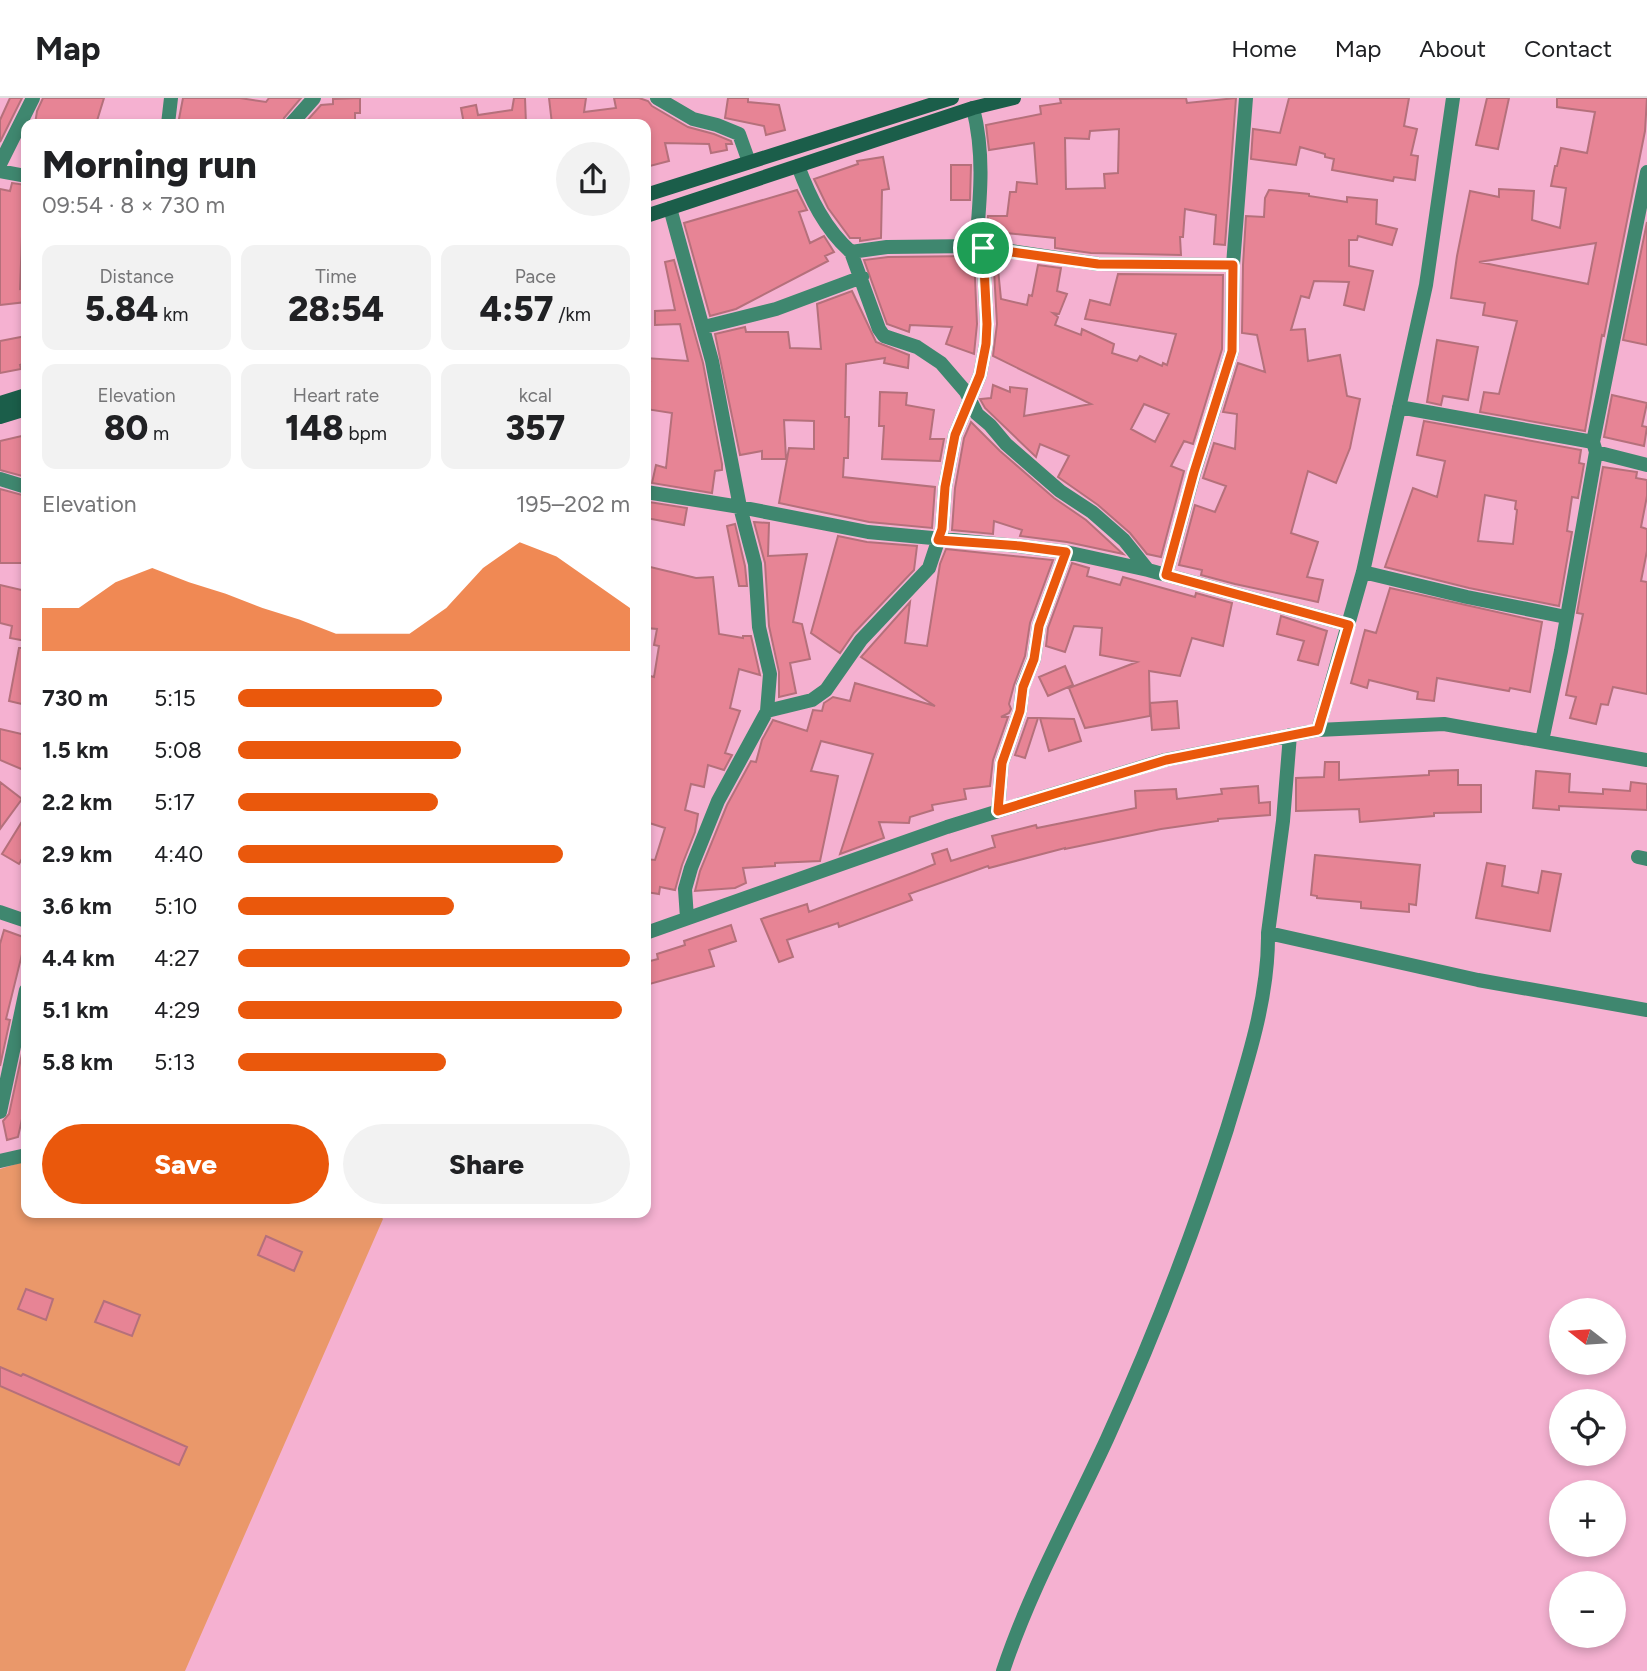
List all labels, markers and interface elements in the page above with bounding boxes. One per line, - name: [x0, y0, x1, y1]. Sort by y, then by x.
- text: Map: [35, 29, 101, 68]
- text: Home: [1231, 34, 1297, 63]
- text: Map: [1335, 34, 1381, 63]
- text: About: [1419, 34, 1486, 63]
- text: Contact: [1524, 34, 1612, 63]
- text: Morning run: [42, 142, 257, 188]
- button: share: [556, 142, 630, 216]
- text: 09:54 · 8 × 730 m: [42, 191, 225, 219]
- pin: [953, 218, 1013, 278]
- icon: arrive: [964, 229, 1002, 267]
- text: Distance: [99, 265, 174, 288]
- text: Time: [315, 265, 357, 288]
- text: Pace: [515, 265, 556, 288]
- text: 5.84: [85, 288, 158, 330]
- text: 28:54: [288, 288, 384, 330]
- text: 4:57: [480, 288, 554, 330]
- text: km: [158, 303, 188, 326]
- text: /km: [554, 303, 591, 326]
- text: Elevation: [98, 384, 176, 407]
- text: Heart rate: [293, 384, 379, 407]
- text: kcal: [519, 384, 552, 407]
- text: 80: [104, 407, 148, 449]
- text: 148: [285, 407, 344, 449]
- text: 357: [505, 407, 565, 449]
- text: m: [148, 422, 169, 445]
- text: bpm: [344, 422, 387, 445]
- text: Elevation: [42, 490, 137, 518]
- text: 195–202 m: [516, 490, 630, 518]
- text: 730 m: [42, 684, 108, 712]
- text: 5:15: [154, 684, 196, 712]
- text: 1.5 km: [42, 736, 109, 764]
- text: 5:08: [154, 736, 202, 764]
- text: 2.2 km: [42, 788, 112, 816]
- text: 5:17: [154, 788, 195, 816]
- text: 2.9 km: [42, 840, 112, 868]
- text: 4:40: [154, 840, 203, 868]
- text: 3.6 km: [42, 892, 112, 920]
- text: 5:10: [154, 892, 197, 920]
- text: 4.4 km: [42, 944, 115, 972]
- text: 4:27: [154, 944, 199, 972]
- text: 5.1 km: [42, 996, 109, 1024]
- text: 4:29: [154, 996, 200, 1024]
- text: 5.8 km: [42, 1048, 113, 1076]
- text: 5:13: [154, 1048, 195, 1076]
- button: Save: [42, 1124, 329, 1204]
- button: Share: [343, 1124, 630, 1204]
- north arrow: [1549, 1298, 1626, 1376]
- map controls: [1549, 1298, 1626, 1648]
- button: locate: [1549, 1389, 1626, 1466]
- button: +: [1549, 1480, 1626, 1557]
- button: −: [1549, 1571, 1626, 1648]

